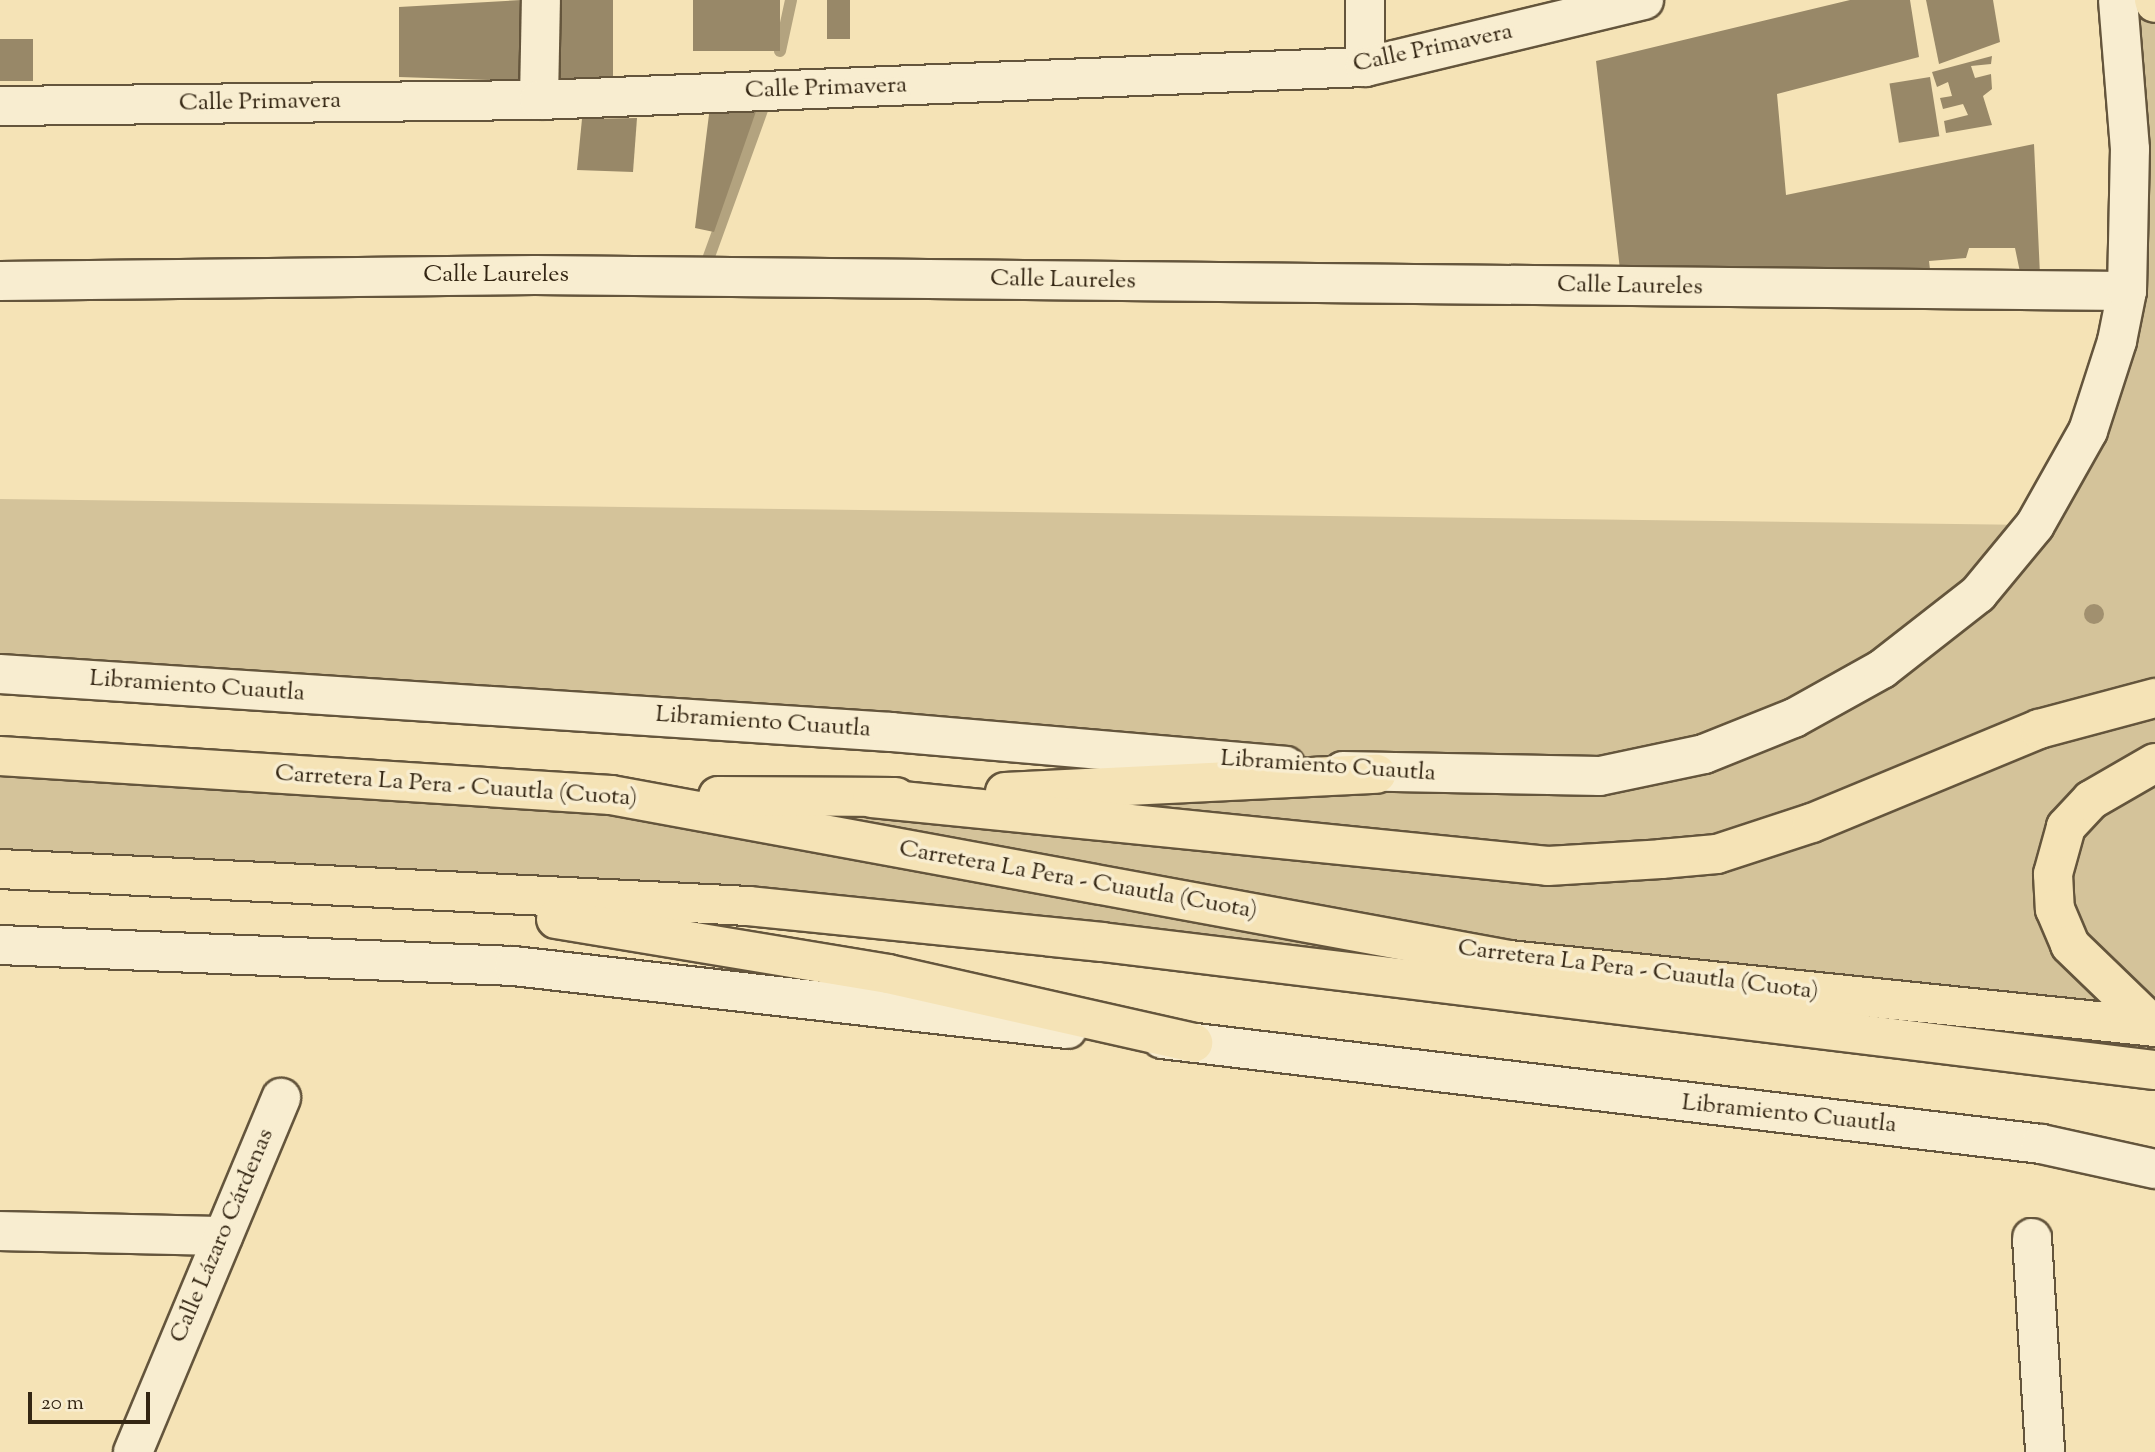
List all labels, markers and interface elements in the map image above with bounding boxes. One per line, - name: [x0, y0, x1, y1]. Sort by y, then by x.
- street label: Calle Primavera: [1351, 18, 1515, 80]
- street label: Calle Primavera: [744, 72, 908, 106]
- street label: Calle Primavera: [179, 87, 341, 119]
- street label: Calle Laureles: [423, 262, 569, 290]
- street label: Calle Laureles: [990, 265, 1136, 297]
- street label: Calle Laureles: [1557, 271, 1703, 303]
- street label: Libramiento Cuautla: [88, 665, 306, 709]
- street label: Libramiento Cuautla: [654, 701, 872, 745]
- street label: Libramiento Cuautla: [1219, 745, 1437, 789]
- street label: Carretera La Pera - Cuautla (Cuota): [274, 760, 638, 814]
- street label: Carretera La Pera - Cuautla (Cuota): [897, 835, 1259, 927]
- street label: Carretera La Pera - Cuautla (Cuota): [1456, 935, 1820, 1007]
- street label: Libramiento Cuautla: [1680, 1089, 1898, 1141]
- street label: Calle Lázaro Cárdenas: [165, 1125, 281, 1347]
- scale bar: [32, 1378, 154, 1422]
- text: 20 m: [41, 1389, 84, 1419]

